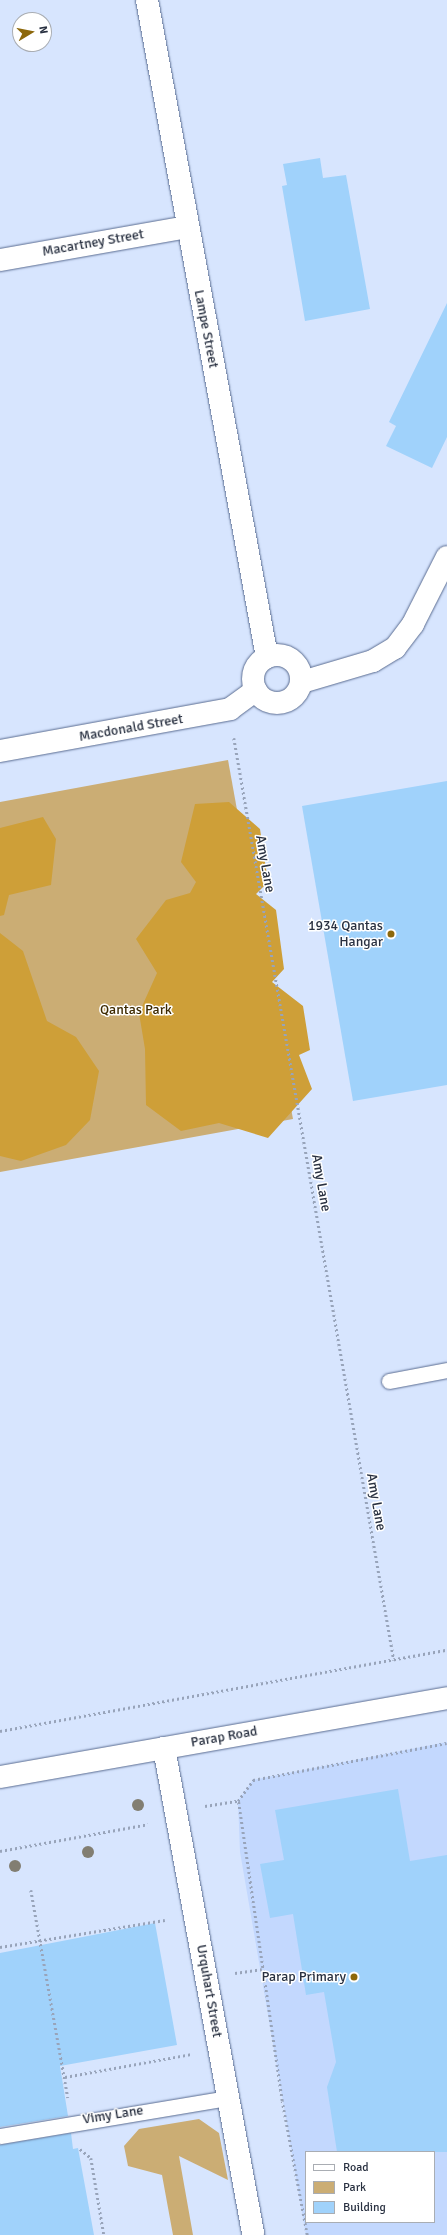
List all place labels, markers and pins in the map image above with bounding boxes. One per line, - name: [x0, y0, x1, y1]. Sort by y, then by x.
- place label: 1934 Qantas Hangar: [308, 918, 383, 950]
- marker: 1934 Qantas Hangar: [386, 929, 396, 939]
- place label: Parap Primary: [261, 1969, 346, 1985]
- marker: Parap Primary: [349, 1972, 359, 1982]

